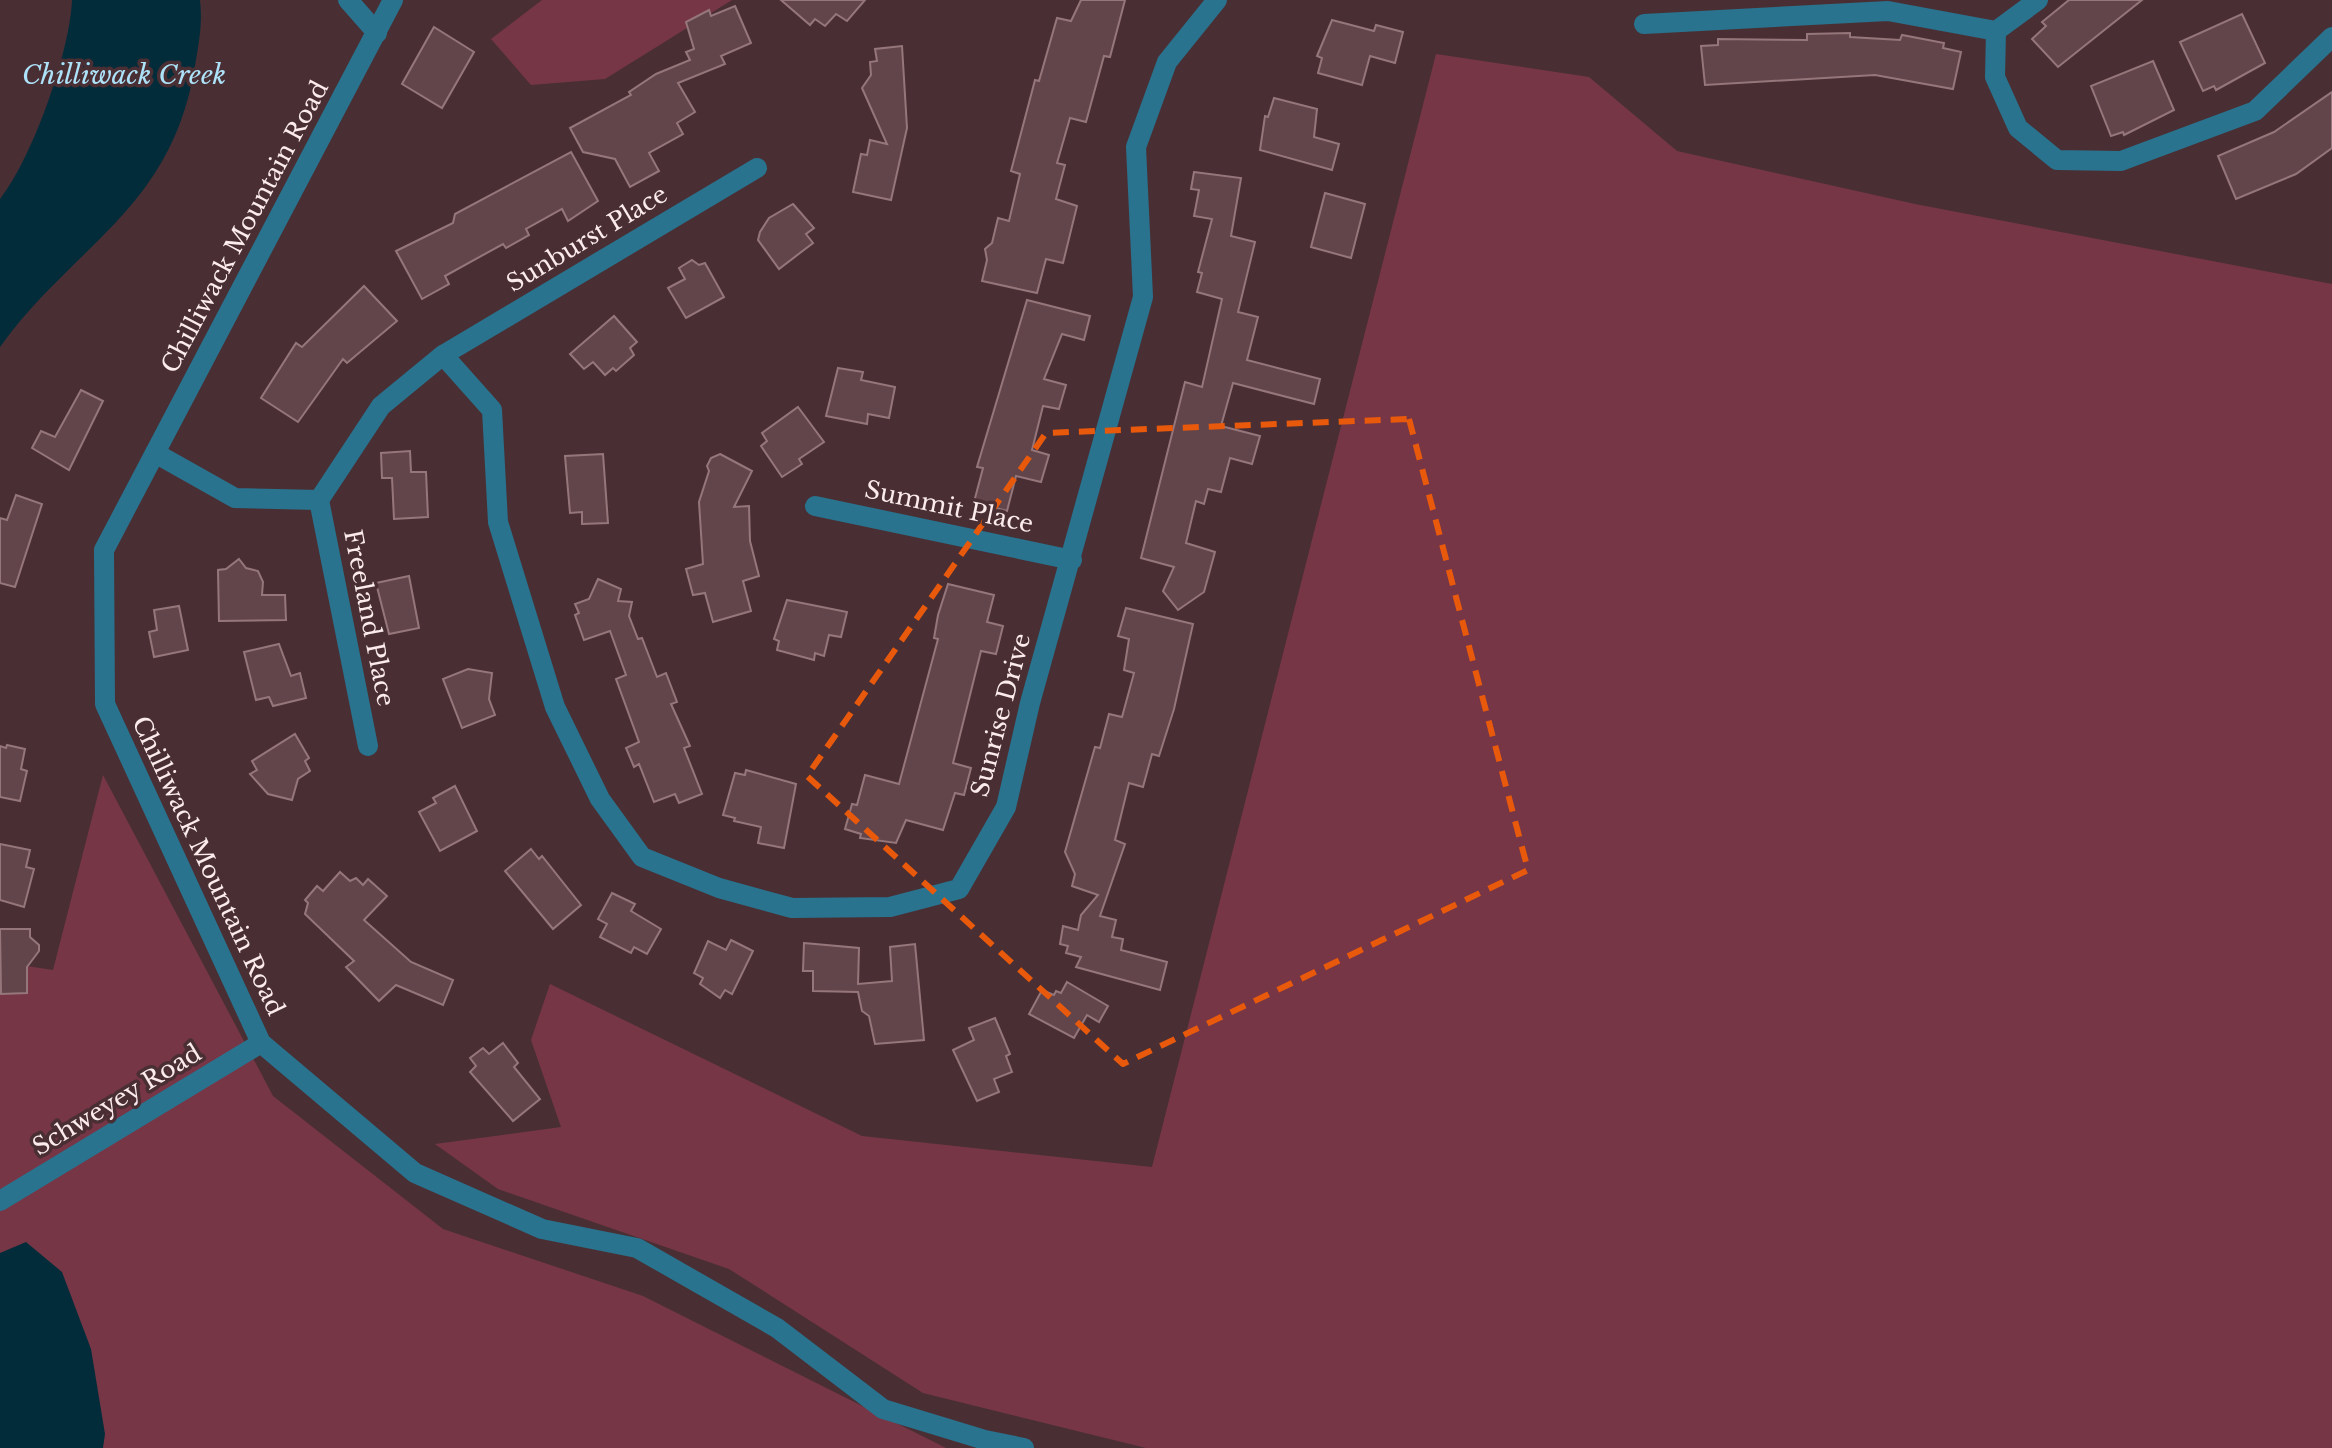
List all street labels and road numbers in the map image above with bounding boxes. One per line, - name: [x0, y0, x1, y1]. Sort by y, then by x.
- street label: Chilliwack Mountain Road: [155, 76, 334, 378]
- street label: Sunburst Place: [501, 179, 672, 298]
- street label: Summit Place: [862, 475, 1036, 539]
- street label: Freeland Place: [338, 527, 401, 709]
- street label: Sunrise Drive: [965, 630, 1036, 800]
- street label: Chilliwack Mountain Road: [126, 711, 291, 1020]
- street label: Schweyey Road: [27, 1038, 206, 1161]

